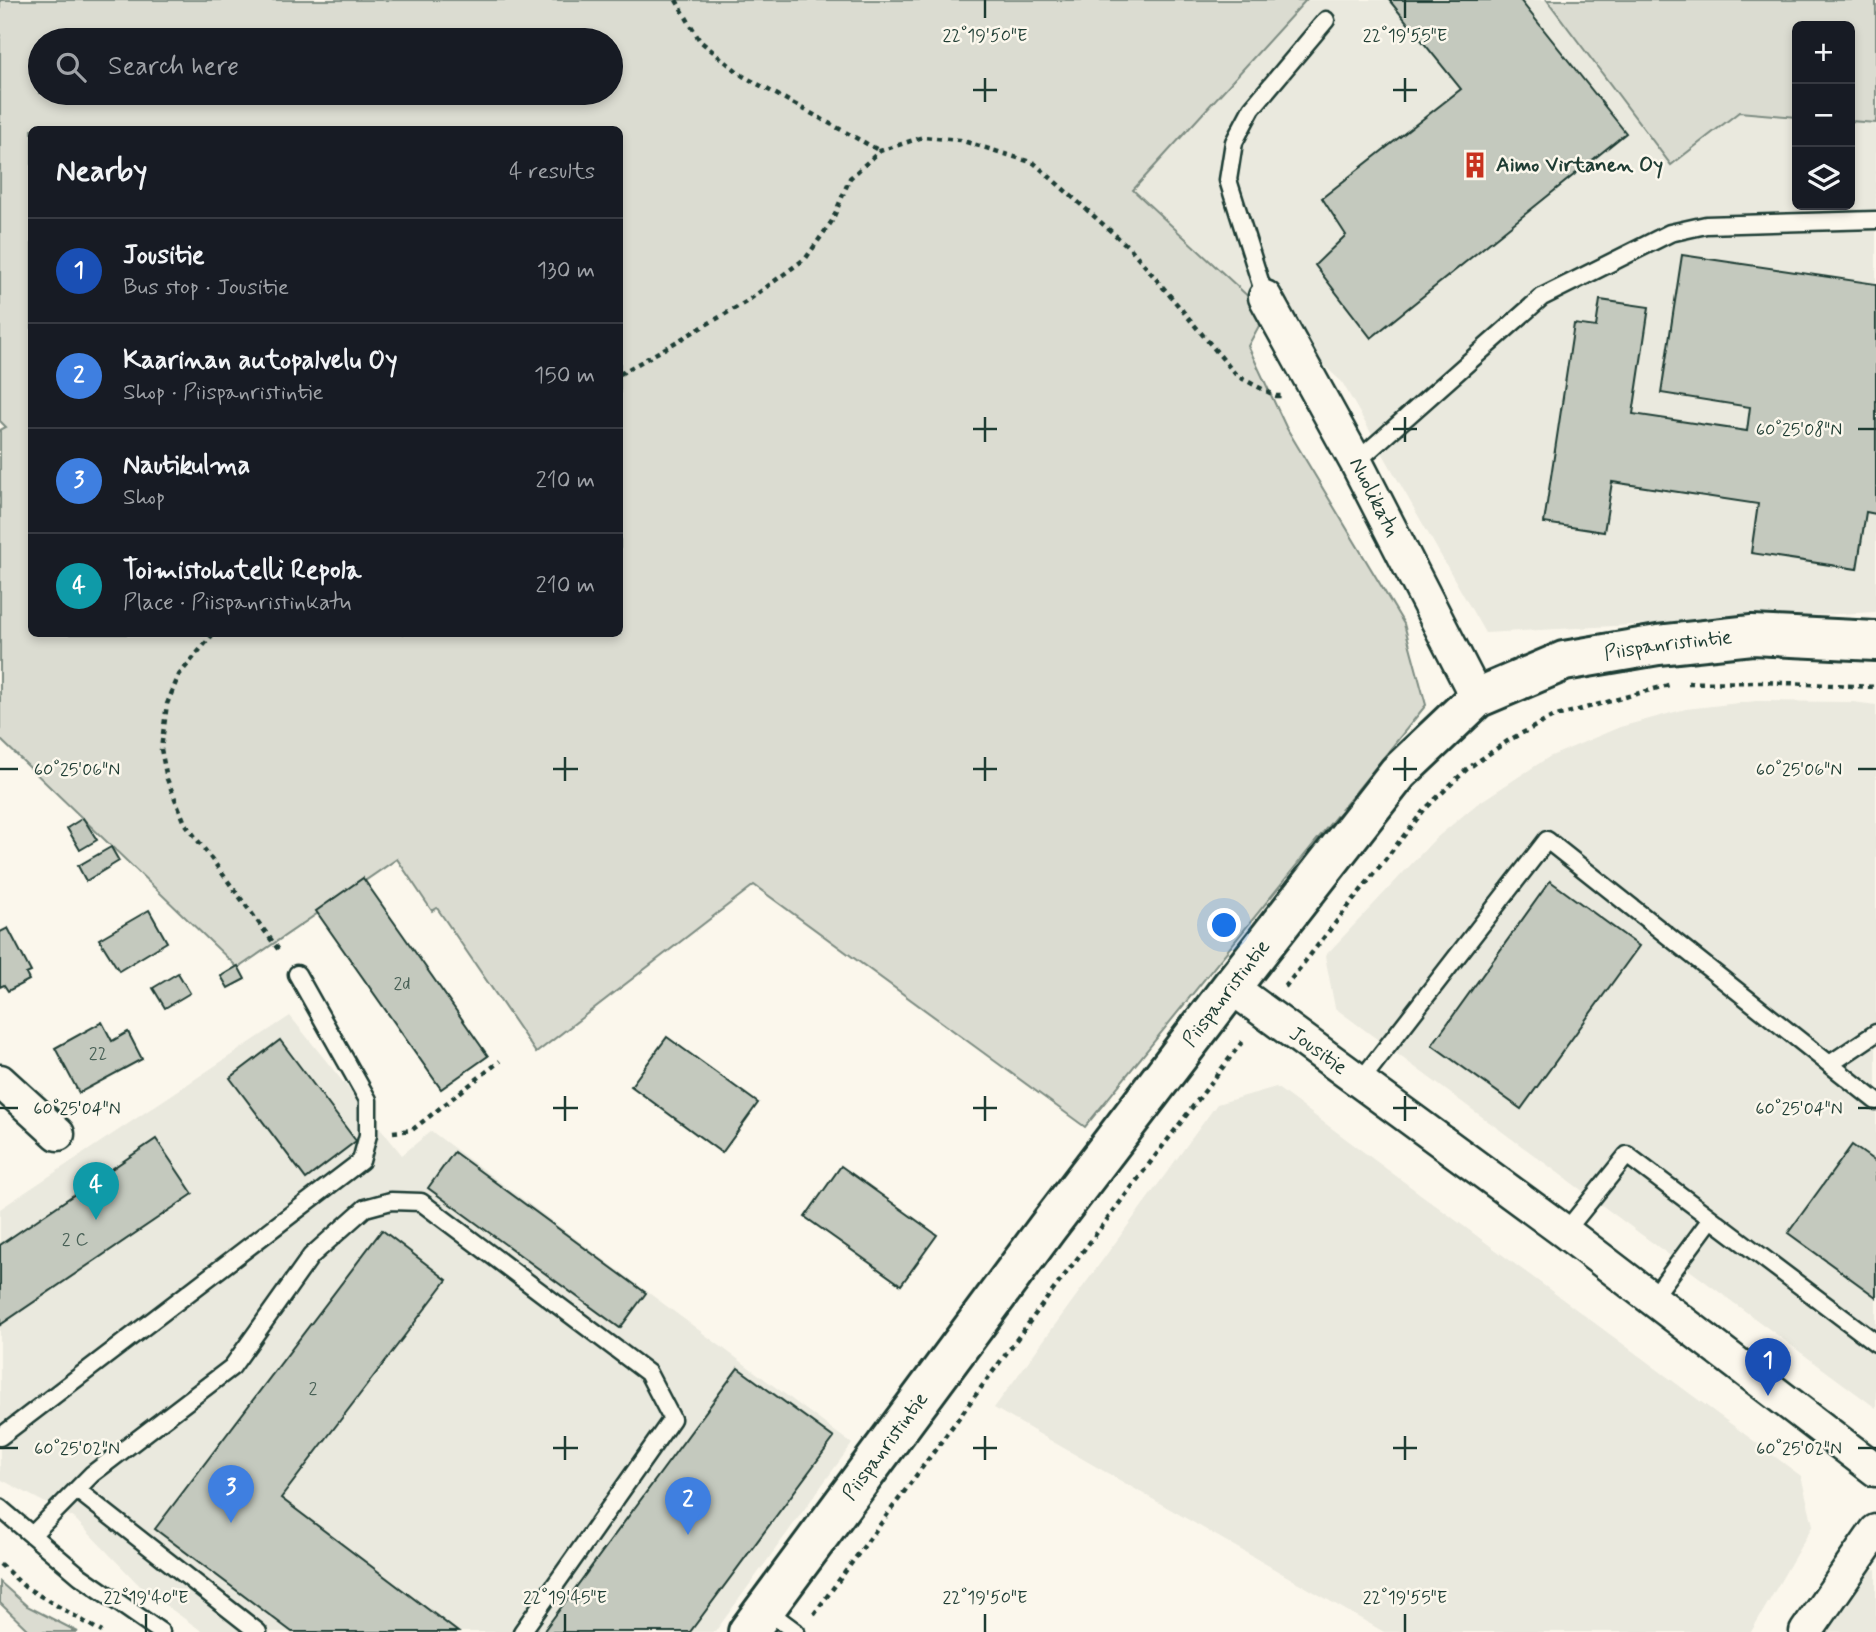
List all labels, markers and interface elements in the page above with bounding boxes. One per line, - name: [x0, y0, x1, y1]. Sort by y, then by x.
- map controls: [1792, 21, 1855, 210]
- button: +: [1792, 21, 1855, 84]
- text: 22°19'50"E: [942, 24, 1028, 48]
- text: 22°19'55"E: [1363, 24, 1447, 48]
- search box: [28, 28, 623, 105]
- icon: search: [52, 48, 90, 86]
- text: Search here: [108, 50, 239, 84]
- button: −: [1792, 84, 1855, 147]
- button: layers: [1792, 147, 1855, 210]
- building icon: Aimo Virtanen Oy: [1460, 150, 1490, 180]
- place label: Aimo Virtanen Oy: [1496, 151, 1663, 179]
- text: Nearby: [56, 152, 147, 191]
- text: 4 results: [509, 157, 595, 187]
- text: Jousitie: [123, 239, 205, 273]
- text: 1: [74, 256, 84, 286]
- text: 130 m: [537, 256, 595, 286]
- text: Bus stop · Jousitie: [123, 273, 289, 303]
- text: Kaarinan autopalvelu Oy: [123, 344, 397, 378]
- text: 2: [73, 361, 85, 391]
- text: 150 m: [534, 361, 595, 391]
- text: Shop · Piispanristintie: [123, 378, 324, 408]
- text: 60°25'08"N: [1756, 418, 1842, 442]
- text: Nautikulma: [123, 449, 250, 483]
- street label: Nuolikatu: [1342, 453, 1406, 542]
- text: 3: [74, 466, 84, 496]
- text: 210 m: [535, 466, 595, 496]
- text: Shop: [123, 483, 165, 513]
- text: Toimistohotelli Repola: [123, 554, 361, 588]
- text: 4: [72, 571, 86, 601]
- text: 210 m: [535, 571, 595, 601]
- text: Place · Piispanristinkatu: [123, 588, 351, 618]
- street label: Piispanristintie: [1602, 623, 1733, 668]
- text: 60°25'06"N: [34, 758, 120, 782]
- text: 60°25'06"N: [1756, 758, 1842, 782]
- your location: [1207, 908, 1241, 942]
- street label: Piispanristintie: [1176, 934, 1277, 1053]
- house number: 2d: [393, 972, 411, 996]
- street label: Jousitie: [1283, 1020, 1353, 1082]
- house number: 22: [89, 1042, 107, 1066]
- text: 60°25'04"N: [33, 1097, 121, 1121]
- text: 60°25'04"N: [1755, 1097, 1843, 1121]
- pin: 4: [73, 1162, 119, 1220]
- house number: 2 C: [62, 1228, 88, 1252]
- pin: 1: [1745, 1338, 1791, 1396]
- house number: 2: [309, 1377, 318, 1401]
- street label: Piispanristintie: [836, 1386, 935, 1506]
- text: 60°25'02"N: [34, 1437, 120, 1461]
- text: 60°25'02"N: [1756, 1437, 1842, 1461]
- pin: 3: [208, 1465, 254, 1523]
- pin: 2: [665, 1477, 711, 1535]
- text: 22°19'40"E: [104, 1586, 188, 1610]
- text: 22°19'45"E: [523, 1586, 607, 1610]
- text: 22°19'50"E: [942, 1586, 1028, 1610]
- text: 22°19'55"E: [1363, 1586, 1447, 1610]

